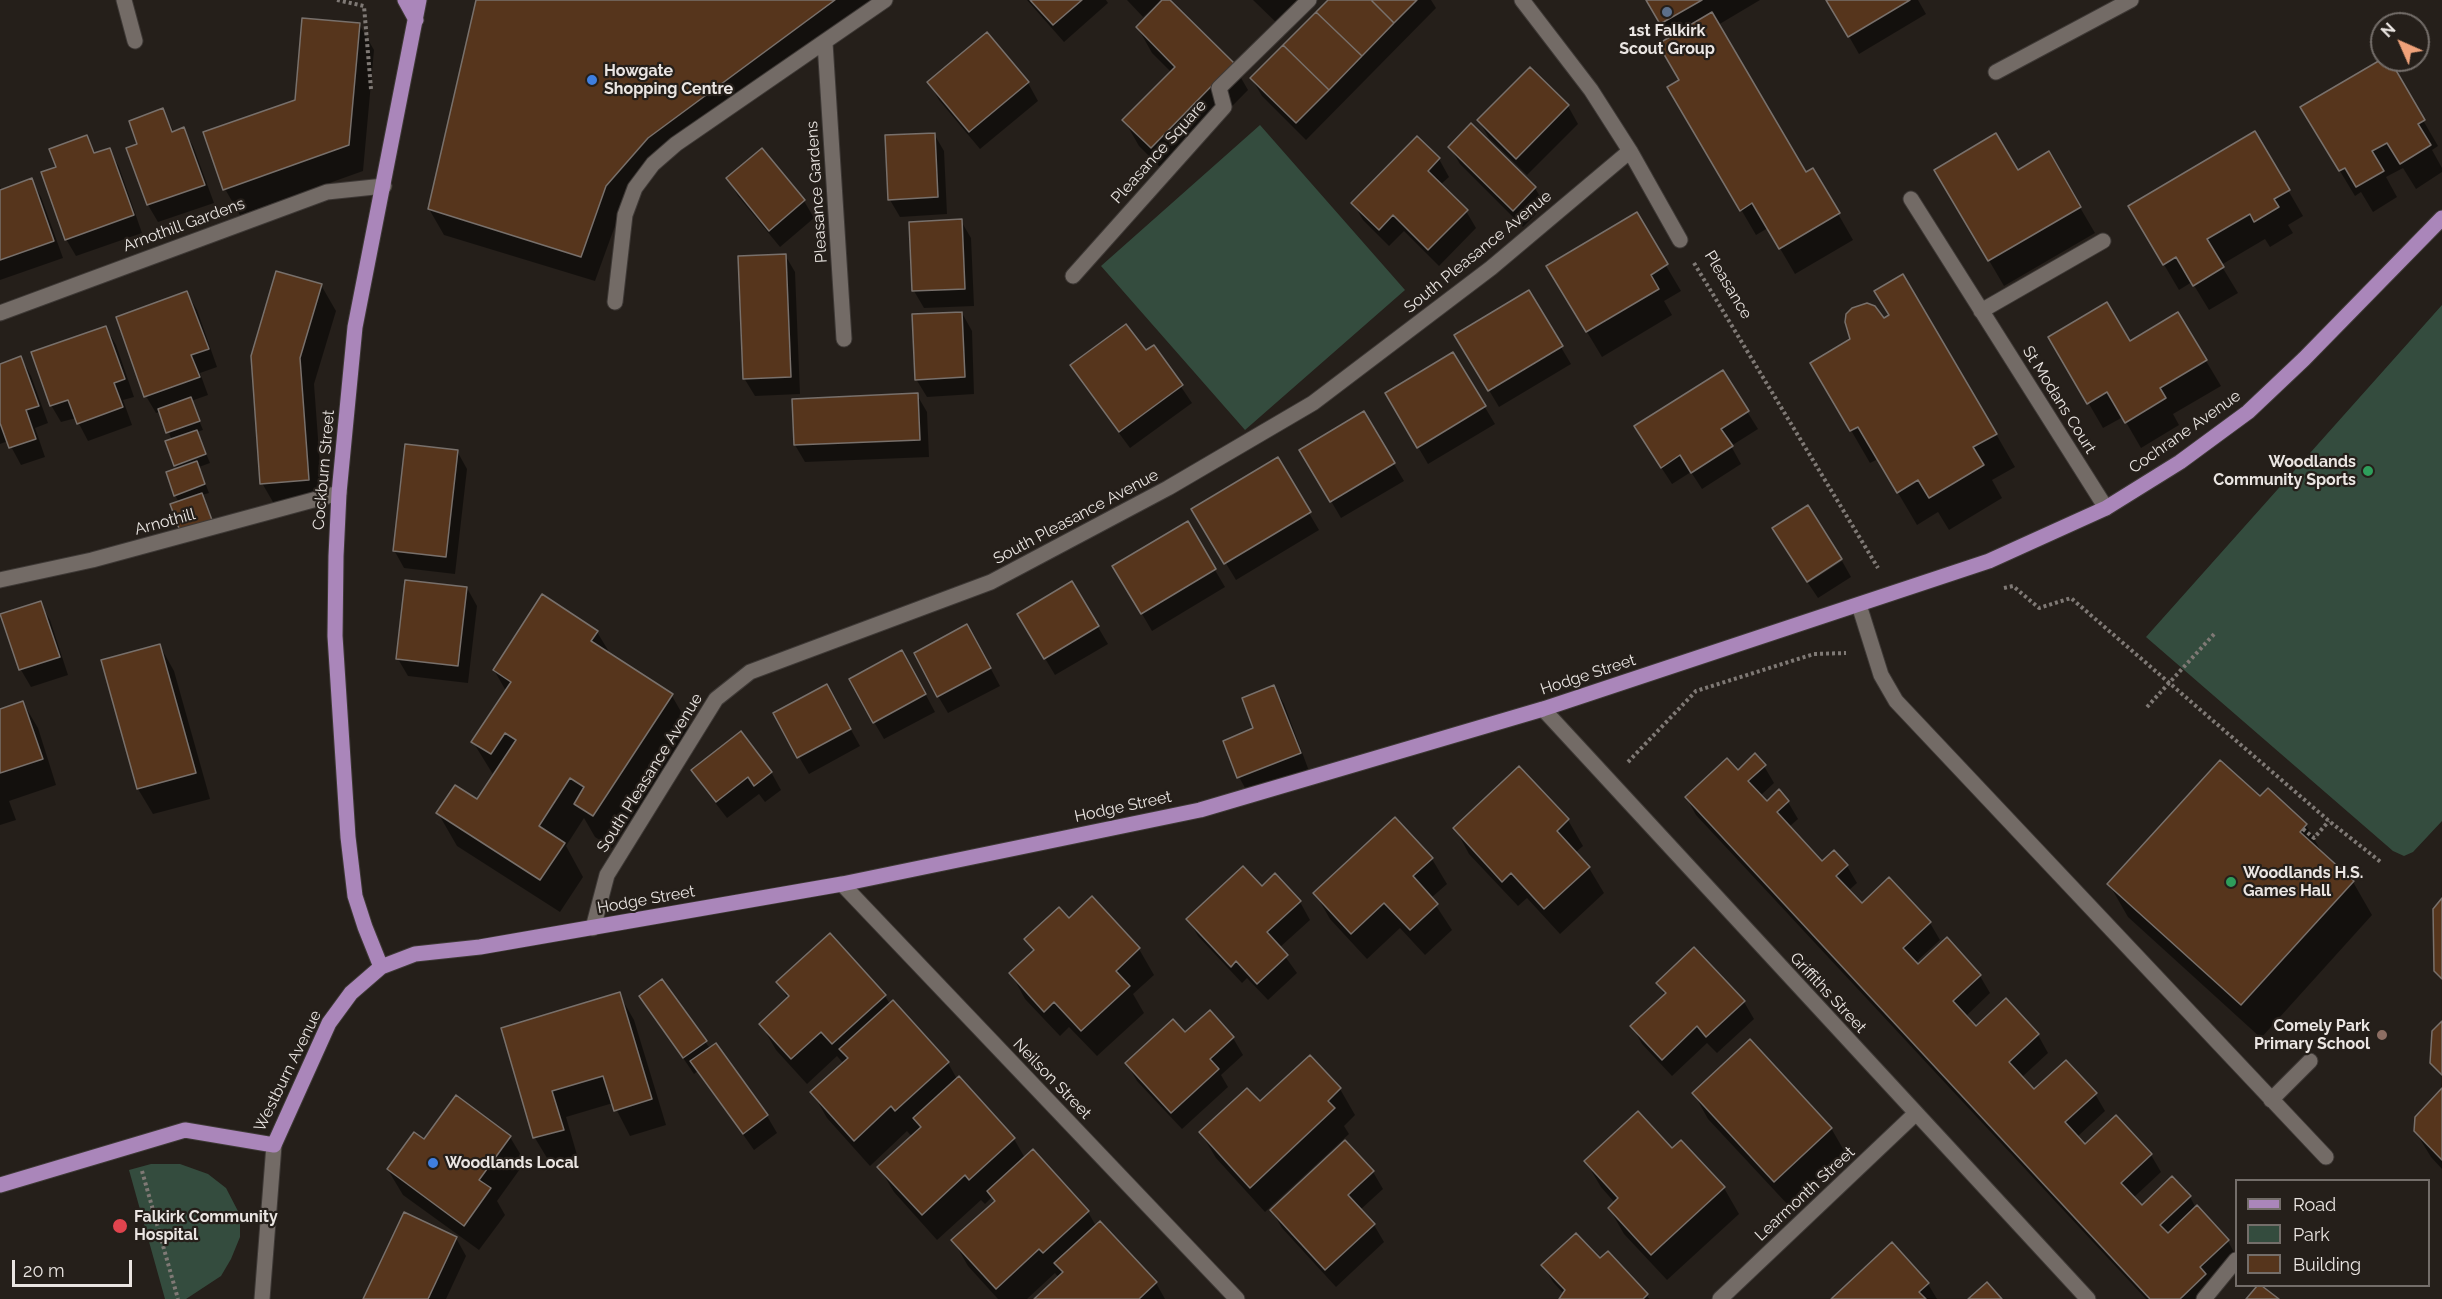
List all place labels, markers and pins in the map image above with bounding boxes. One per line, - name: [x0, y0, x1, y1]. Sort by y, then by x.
- marker: 1st Falkirk Scout Group: [1660, 5, 1674, 19]
- place label: 1st Falkirk Scout Group: [1619, 21, 1715, 59]
- place label: Howgate Shopping Centre: [604, 61, 733, 99]
- marker: Howgate Shopping Centre: [585, 73, 599, 87]
- place label: Woodlands Community Sports: [2213, 452, 2356, 490]
- marker: Woodlands Community Sports: [2361, 464, 2375, 478]
- place label: Woodlands H.S. Games Hall: [2243, 863, 2363, 901]
- marker: Woodlands H.S. Games Hall: [2224, 875, 2238, 889]
- place label: Comely Park Primary School: [2254, 1016, 2370, 1054]
- marker: Comely Park Primary School: [2375, 1028, 2389, 1042]
- place label: Woodlands Local: [445, 1153, 579, 1173]
- marker: Woodlands Local: [426, 1156, 440, 1170]
- place label: Falkirk Community Hospital: [134, 1207, 278, 1245]
- marker: Falkirk Community Hospital: [111, 1217, 129, 1235]

